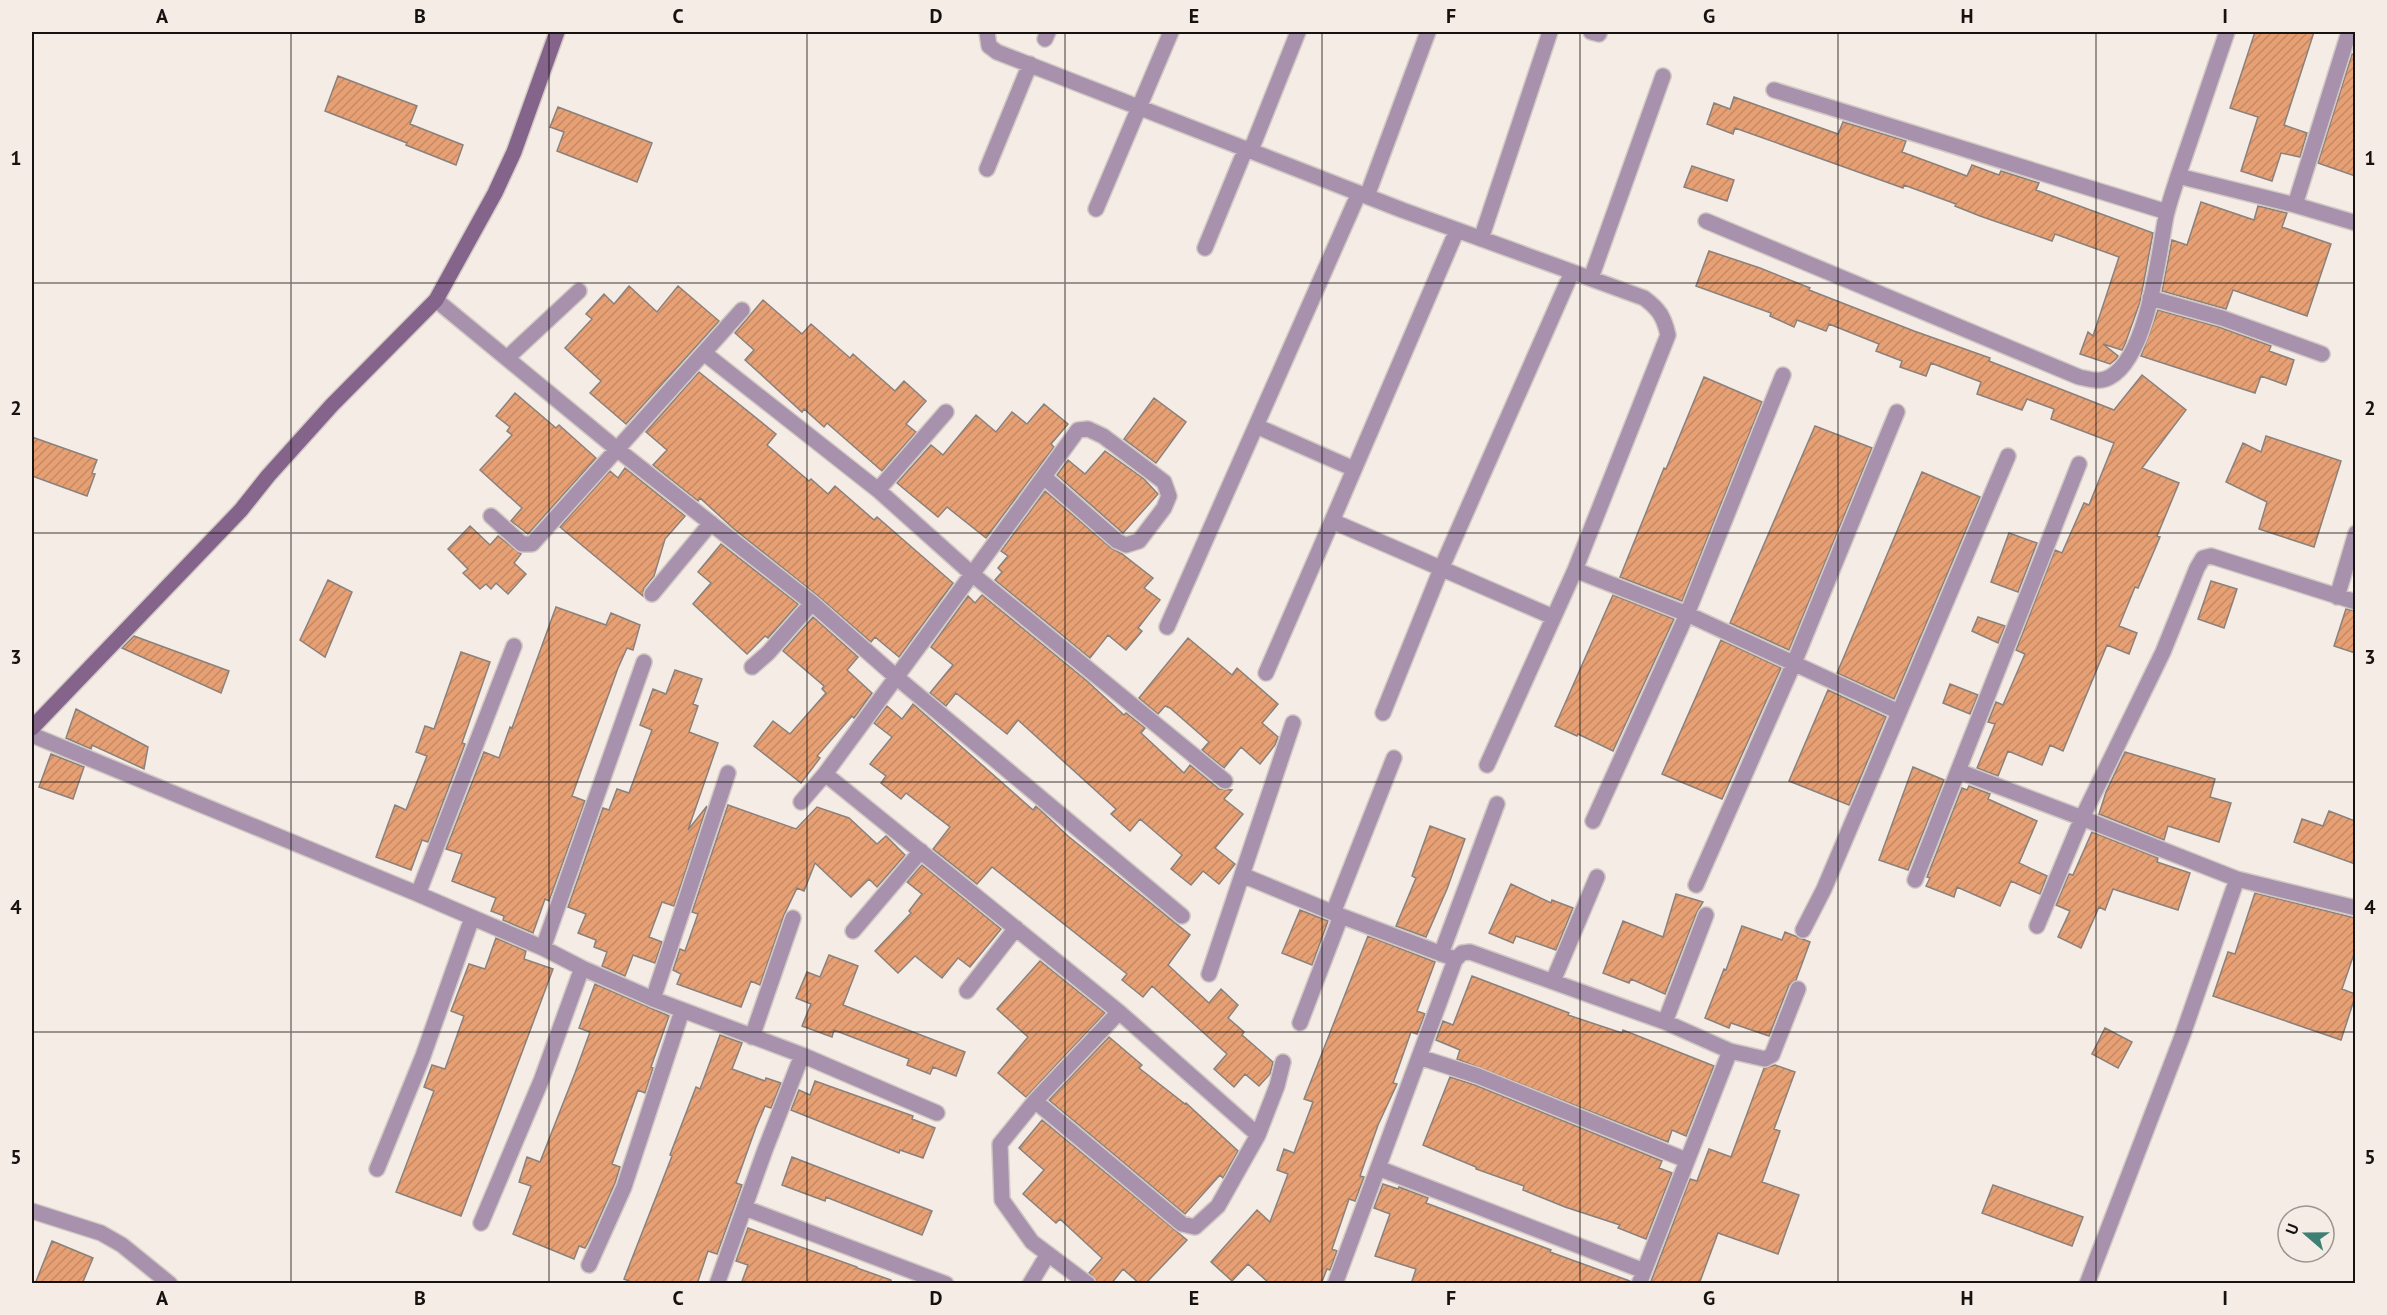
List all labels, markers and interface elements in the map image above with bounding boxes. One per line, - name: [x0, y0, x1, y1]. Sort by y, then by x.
- text: A: [156, 3, 169, 29]
- text: B: [414, 3, 426, 29]
- text: C: [672, 3, 684, 29]
- text: D: [930, 3, 943, 29]
- text: E: [1189, 3, 1199, 29]
- text: F: [1446, 3, 1456, 29]
- text: G: [1703, 3, 1715, 29]
- text: H: [1960, 3, 1974, 29]
- text: I: [2222, 3, 2228, 29]
- text: 1: [10, 145, 22, 171]
- text: 1: [2364, 145, 2376, 171]
- text: 2: [10, 395, 22, 421]
- text: 2: [2364, 395, 2376, 421]
- text: 3: [10, 644, 22, 670]
- text: 3: [2364, 644, 2376, 670]
- text: 4: [10, 894, 22, 920]
- text: 4: [2364, 894, 2376, 920]
- text: 5: [10, 1144, 22, 1170]
- text: 5: [2364, 1144, 2376, 1170]
- north arrow: [2276, 1204, 2336, 1264]
- text: U: [2281, 1221, 2303, 1237]
- text: A: [156, 1285, 169, 1311]
- text: B: [414, 1285, 426, 1311]
- text: C: [672, 1285, 684, 1311]
- text: D: [930, 1285, 943, 1311]
- text: E: [1189, 1285, 1199, 1311]
- text: F: [1446, 1285, 1456, 1311]
- text: G: [1703, 1285, 1715, 1311]
- text: H: [1960, 1285, 1974, 1311]
- text: I: [2222, 1285, 2228, 1311]

